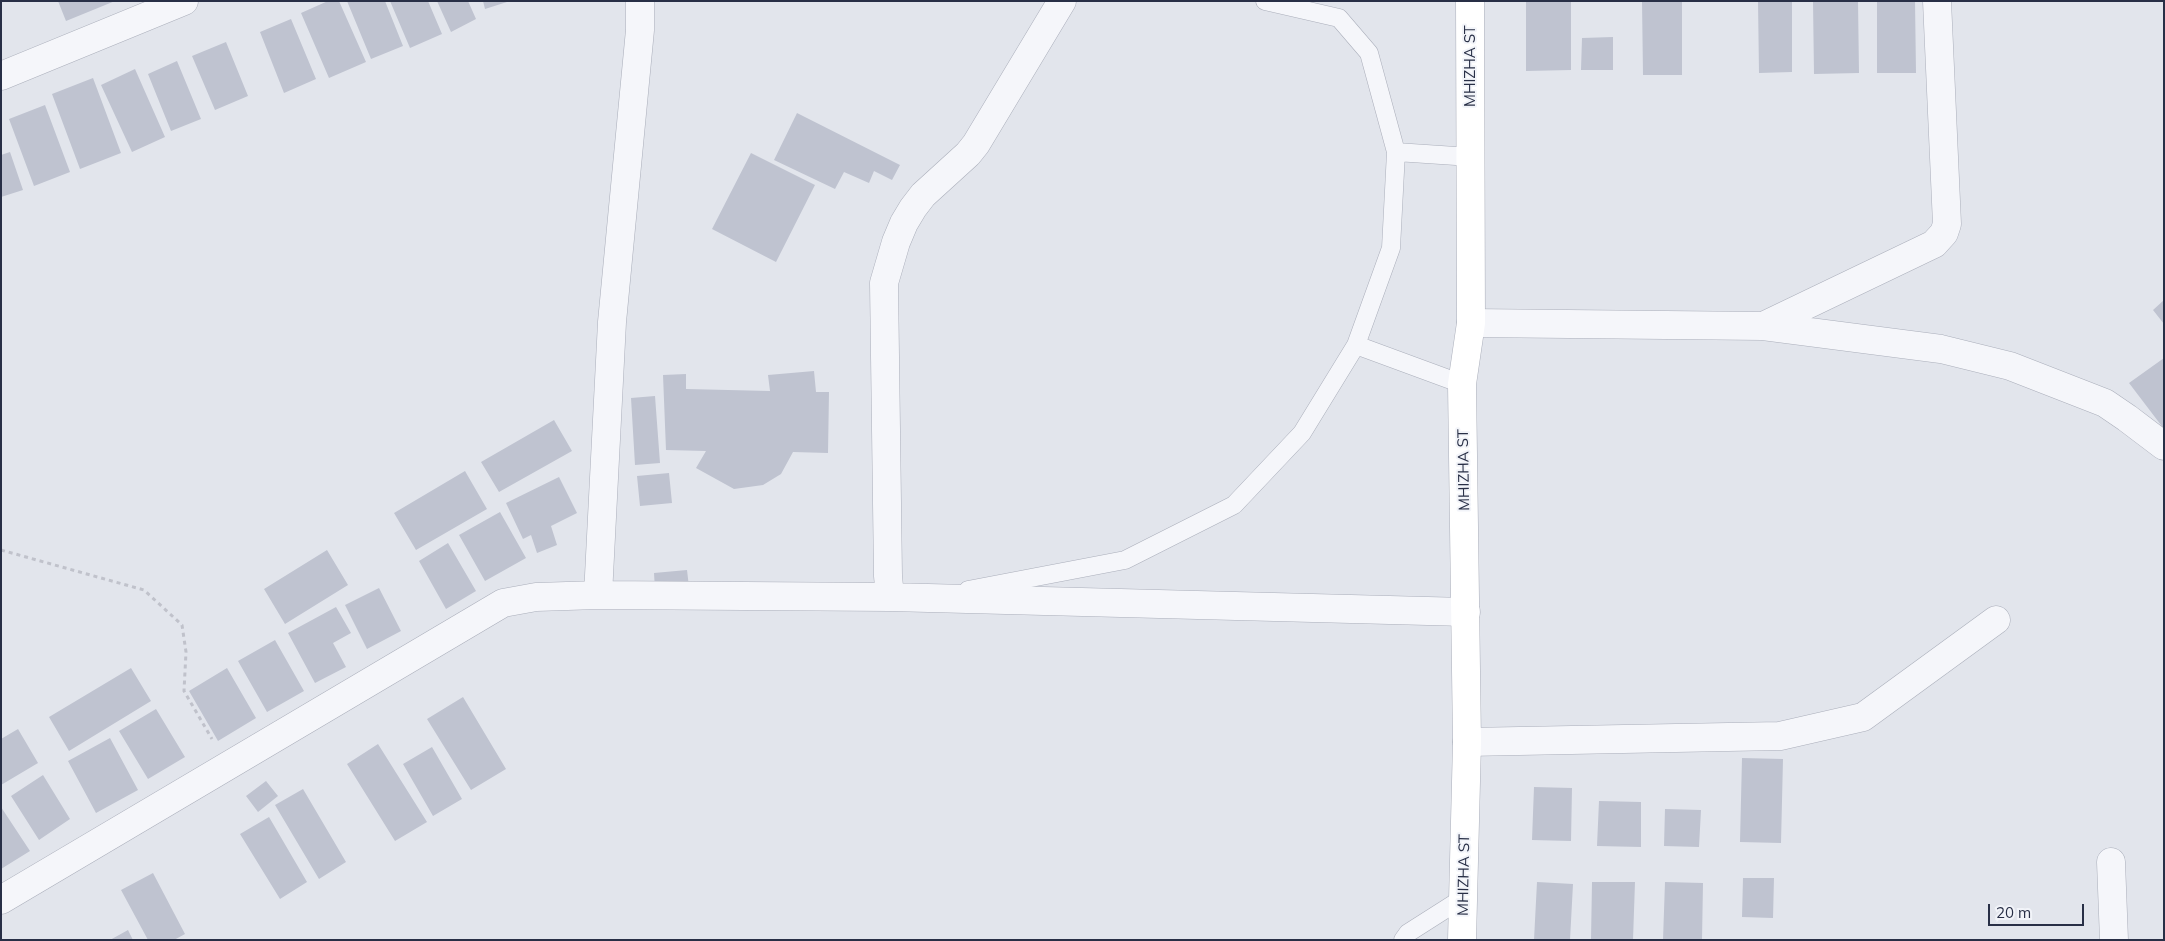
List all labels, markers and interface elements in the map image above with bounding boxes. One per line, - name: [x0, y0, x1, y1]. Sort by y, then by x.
- street label: MHIZHA ST: [1461, 25, 1479, 107]
- street label: MHIZHA ST: [1454, 429, 1474, 511]
- street label: MHIZHA ST: [1454, 834, 1474, 916]
- scale bar: [1990, 894, 2086, 926]
- text: 20 m: [1996, 903, 2031, 922]

